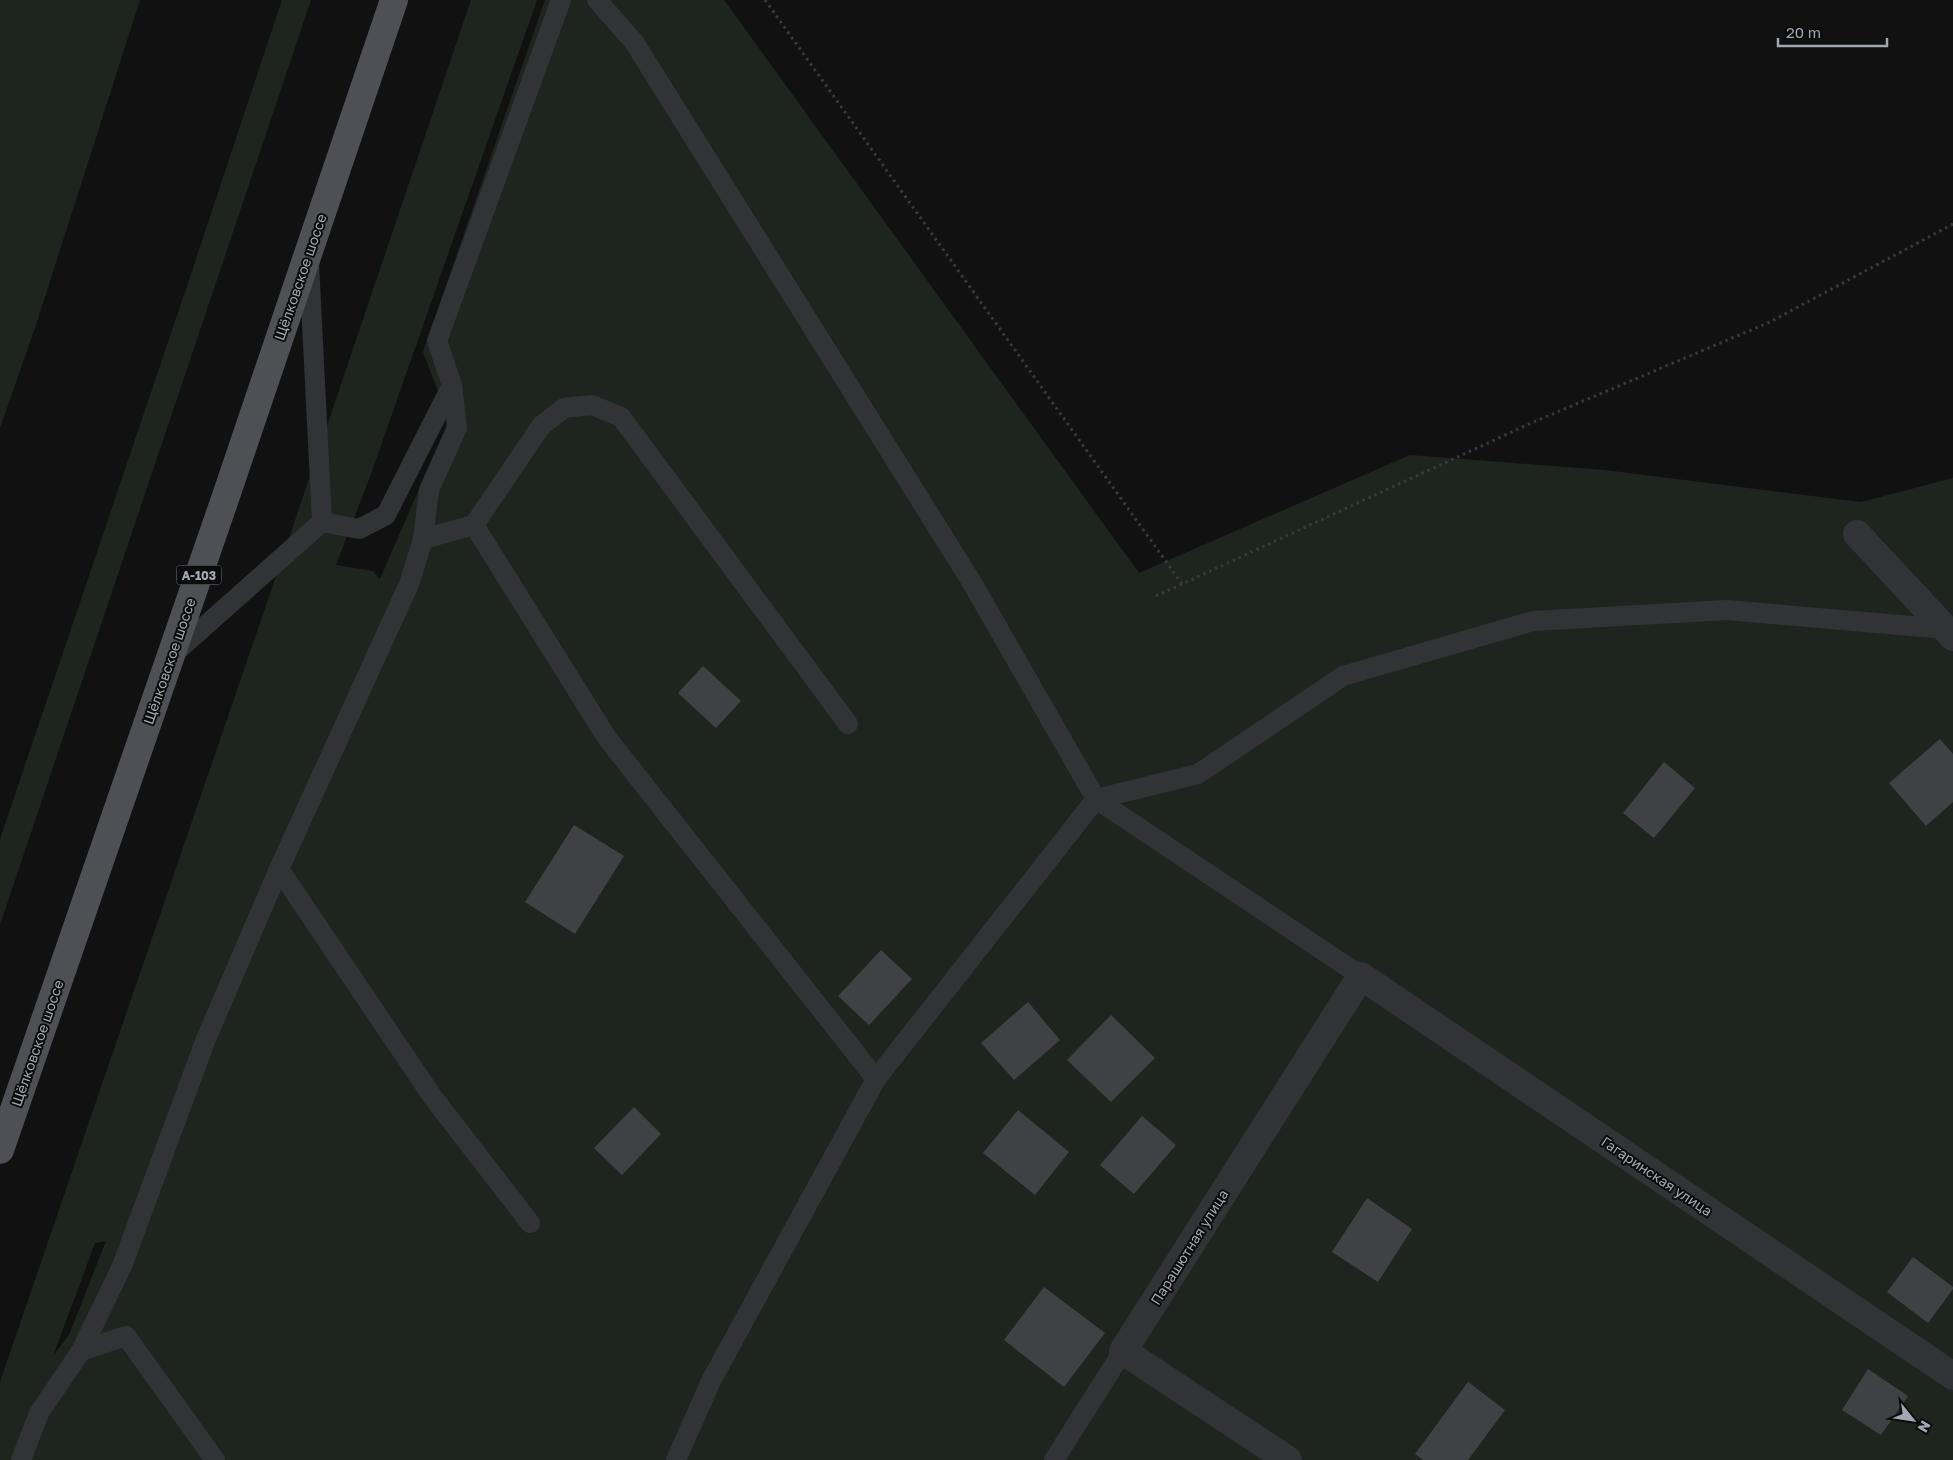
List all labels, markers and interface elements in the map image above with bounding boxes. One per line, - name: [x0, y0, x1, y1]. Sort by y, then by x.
- scale bar: [1778, 15, 1887, 47]
- text: 20 m: [1786, 23, 1821, 41]
- street label: Щёлковское шоссе: [270, 212, 330, 342]
- road number: А-103: [176, 566, 222, 584]
- street label: Щёлковское шоссе: [139, 596, 199, 726]
- street label: Щёлковское шоссе: [7, 978, 67, 1108]
- street label: Гагаринская улица: [1598, 1133, 1716, 1219]
- street label: Парашютная улица: [1147, 1186, 1231, 1308]
- north arrow: [1888, 1395, 1938, 1445]
- text: N: [1915, 1418, 1935, 1436]

